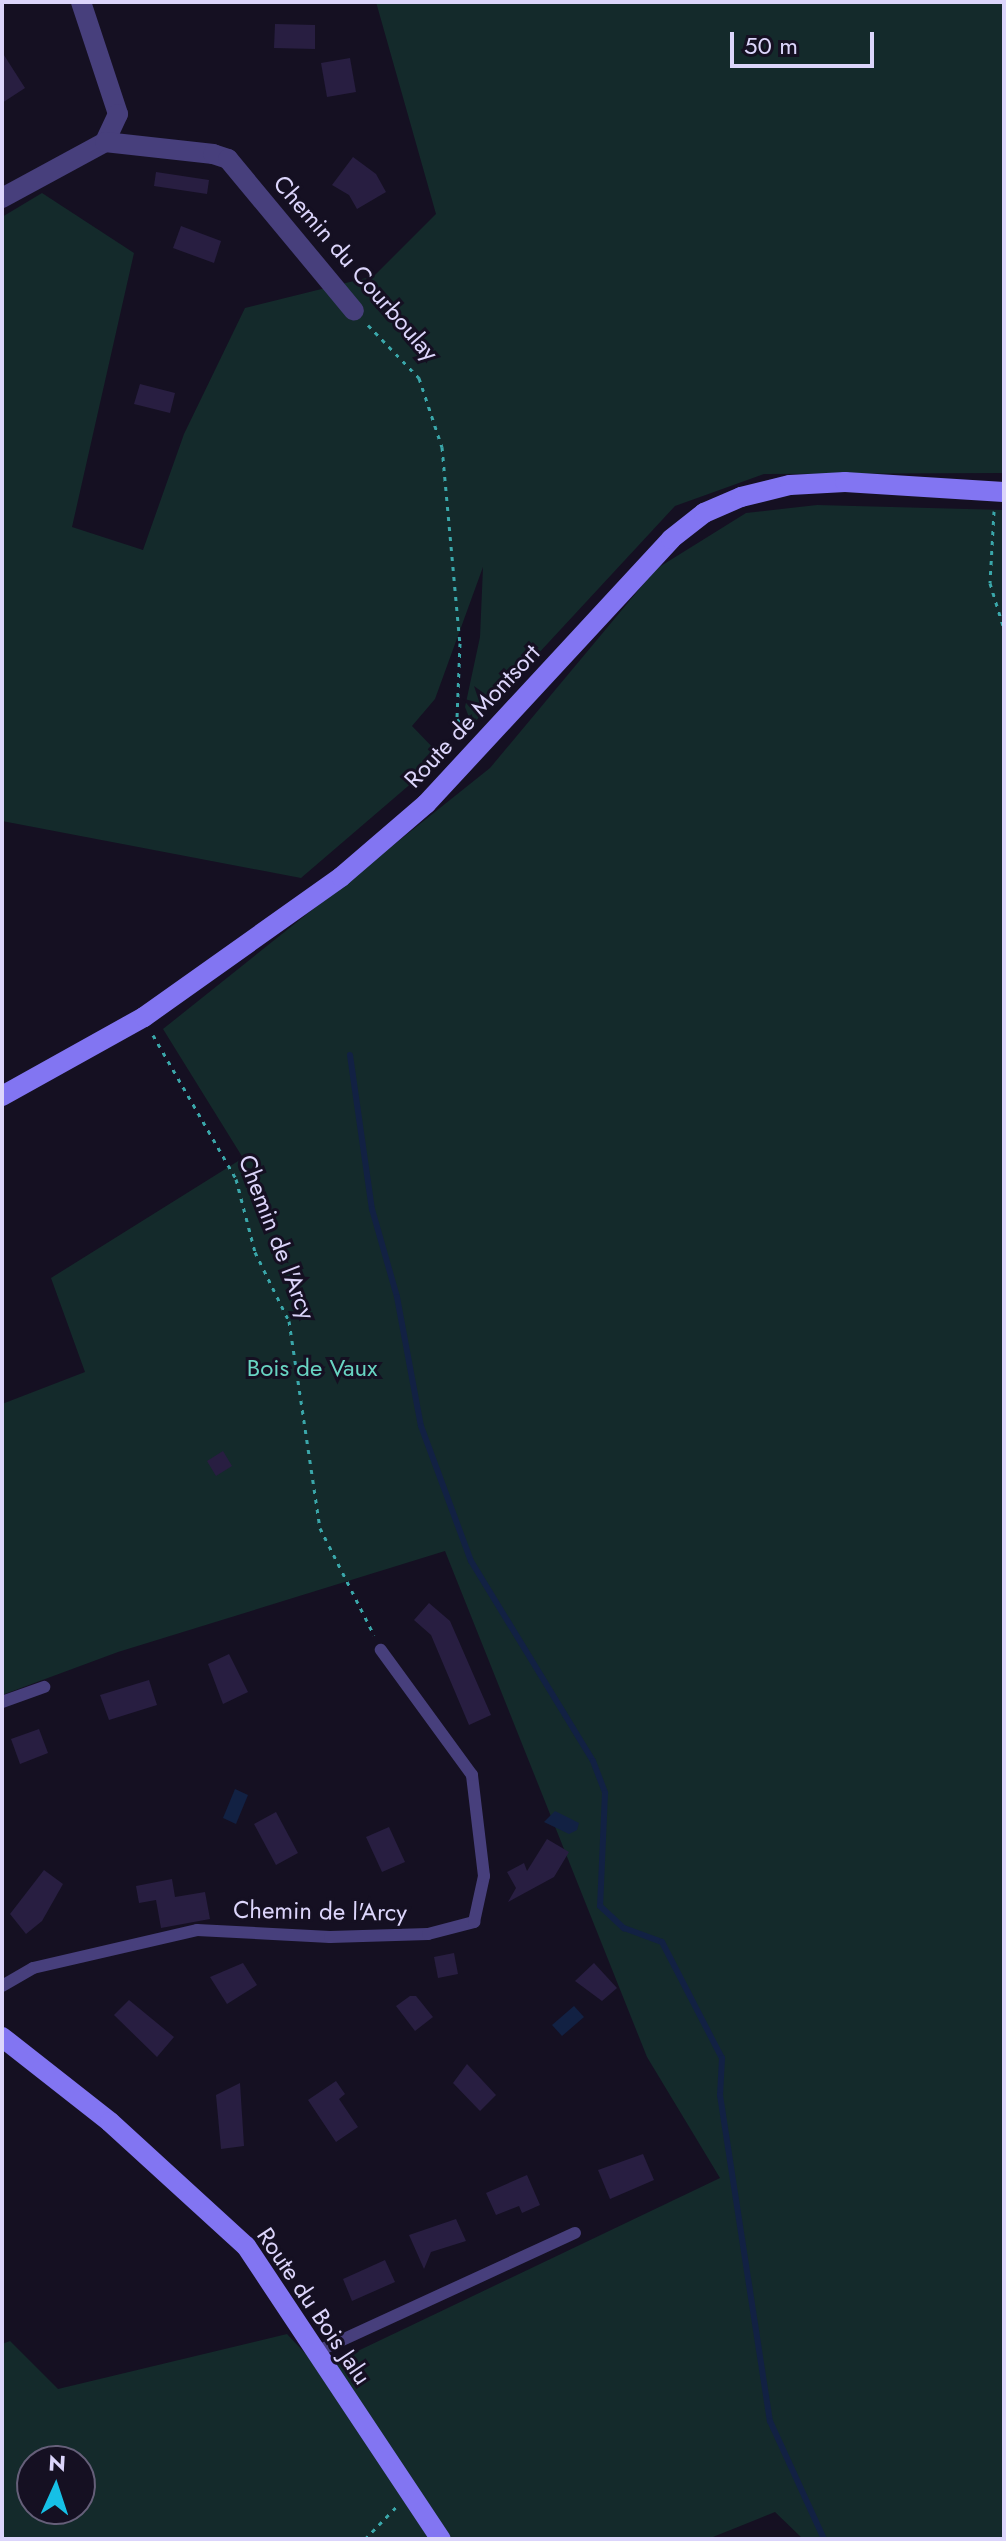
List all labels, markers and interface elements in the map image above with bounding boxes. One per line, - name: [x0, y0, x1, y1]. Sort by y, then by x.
- scale bar: [734, 16, 878, 66]
- text: 50 m: [744, 28, 798, 63]
- street label: Chemin du Courboulay: [267, 169, 445, 367]
- street label: Route de Montsort: [398, 638, 546, 794]
- street label: Chemin de l'Arcy: [232, 1151, 322, 1323]
- park label: Bois de Vaux: [247, 1354, 377, 1382]
- street label: Chemin de l'Arcy: [233, 1895, 407, 1927]
- street label: Route du Bois Jalu: [251, 2222, 377, 2390]
- north arrow: [16, 2445, 96, 2525]
- text: N: [48, 2447, 67, 2479]

